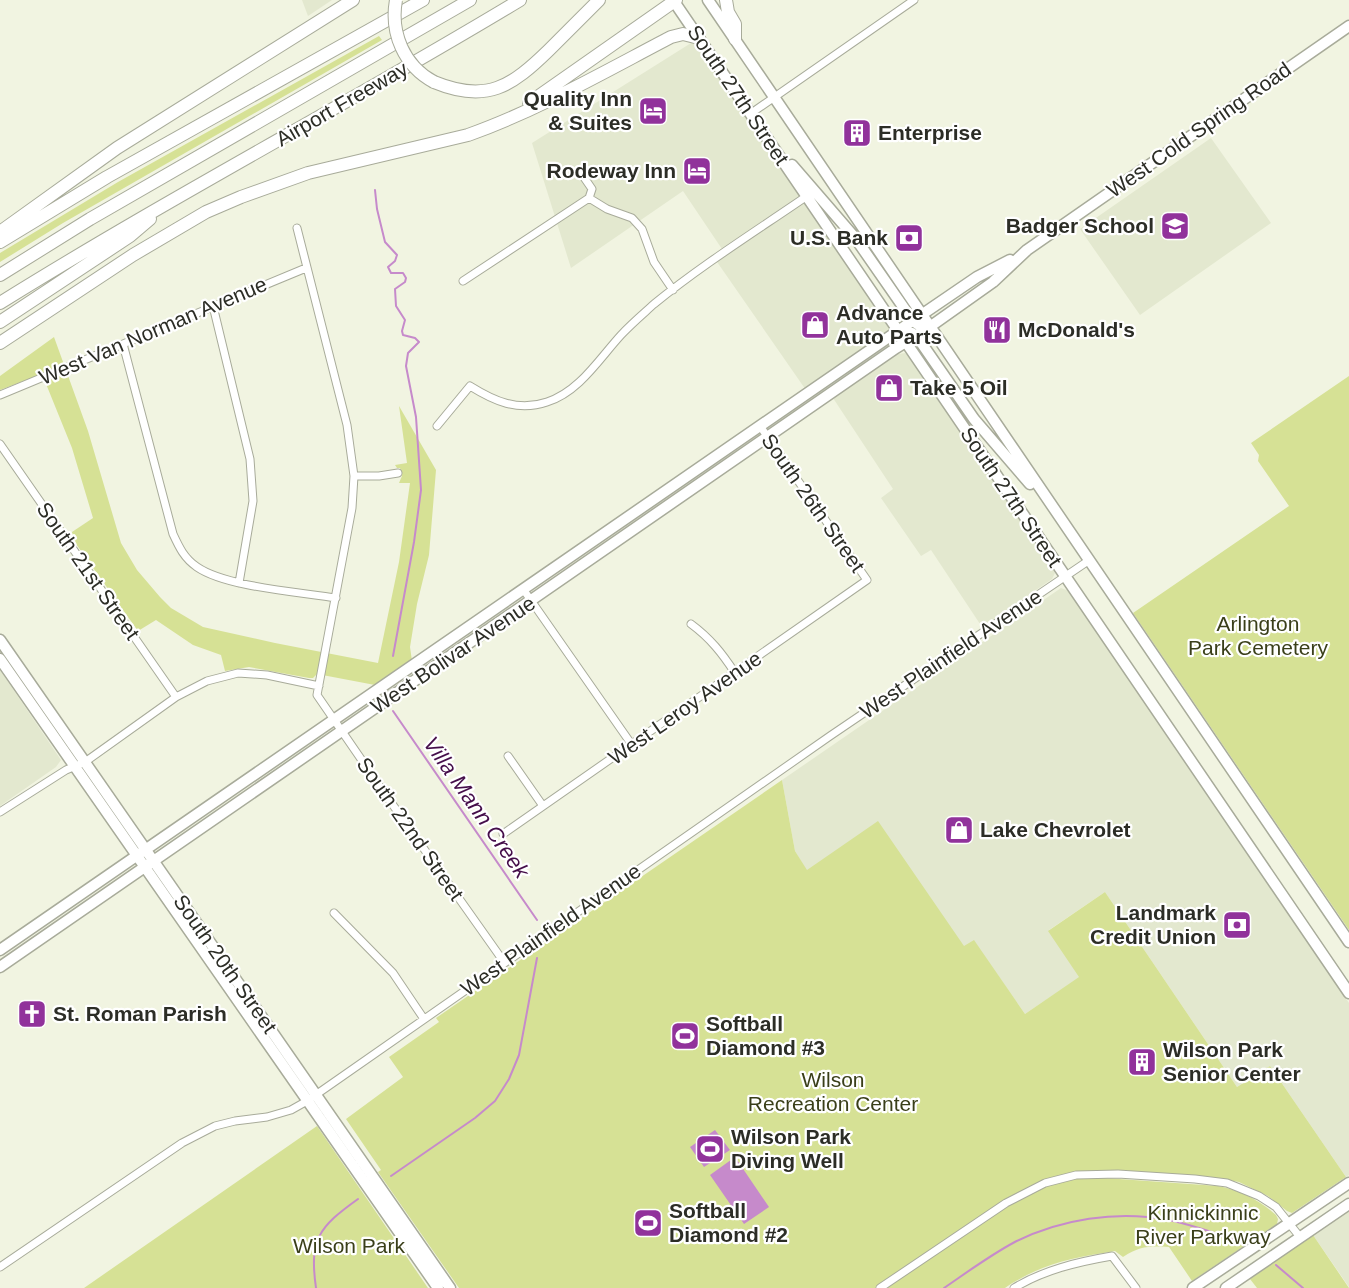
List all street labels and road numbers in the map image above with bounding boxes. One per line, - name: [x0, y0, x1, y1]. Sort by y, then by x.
- street label: South 27th Street: [683, 21, 794, 169]
- street label: Airport Freeway: [272, 56, 412, 151]
- street label: West Cold Spring Road: [1102, 57, 1295, 202]
- street label: West Van Norman Avenue: [35, 272, 270, 389]
- street label: South 27th Street: [956, 423, 1067, 571]
- street label: South 26th Street: [757, 429, 870, 576]
- street label: South 21st Street: [32, 498, 144, 644]
- street label: West Plainfield Avenue: [856, 584, 1046, 723]
- street label: West Bolivar Avenue: [366, 591, 539, 718]
- street label: West Leroy Avenue: [604, 646, 766, 769]
- street label: South 22nd Street: [352, 753, 468, 905]
- street label: West Plainfield Avenue: [456, 859, 645, 1000]
- street label: South 20th Street: [169, 890, 282, 1037]

